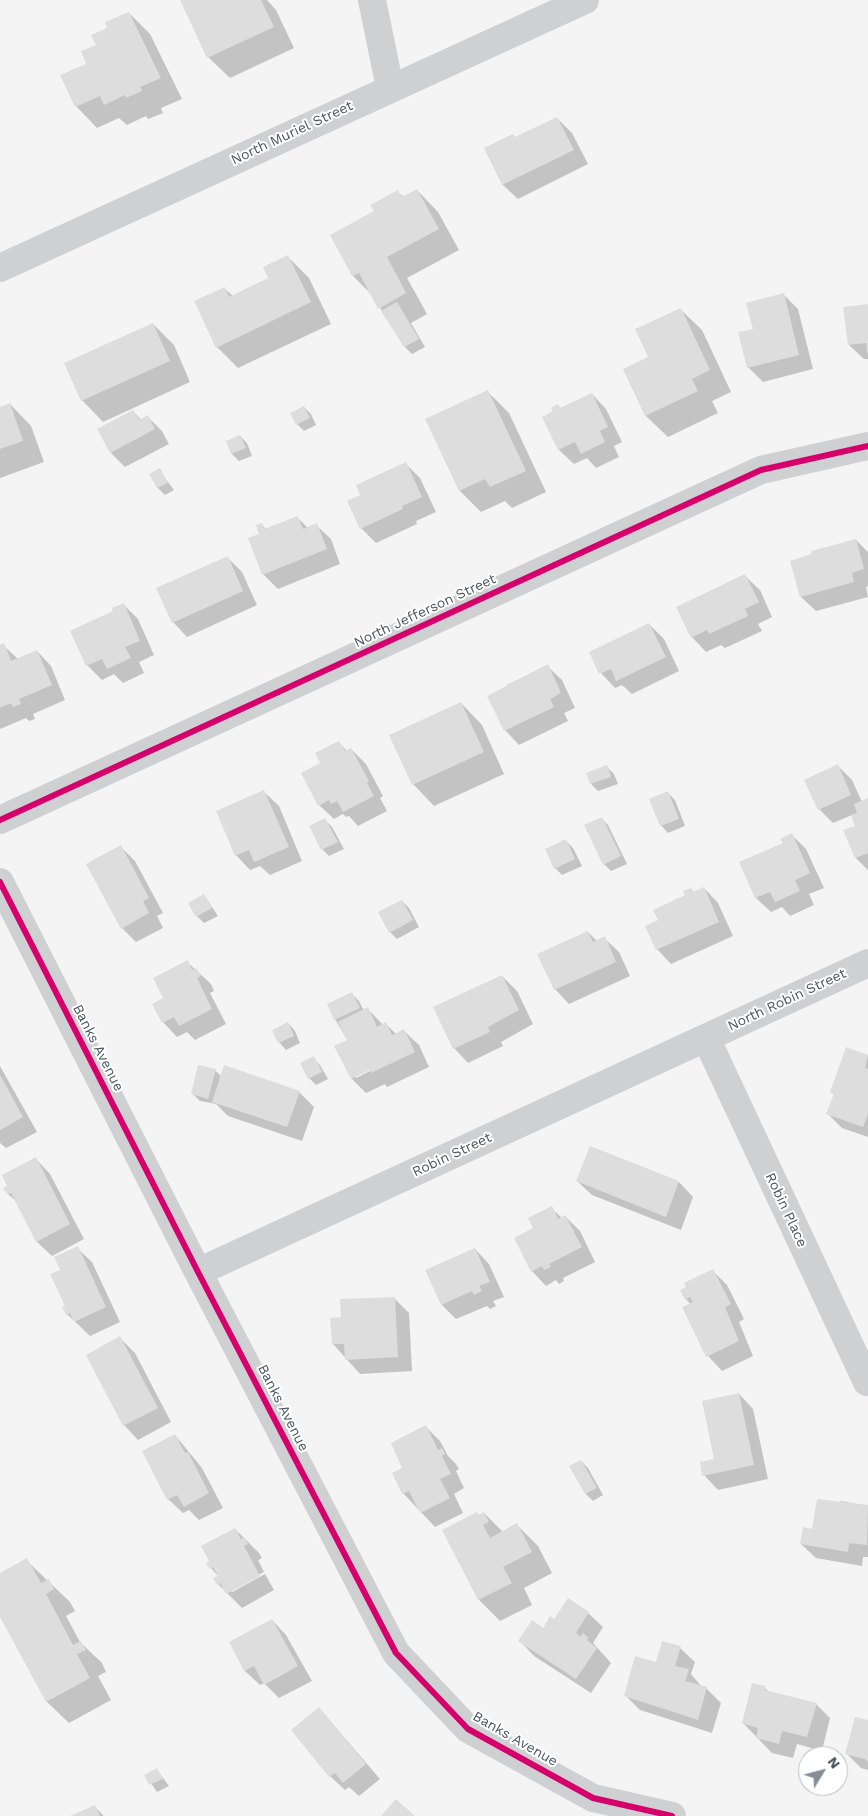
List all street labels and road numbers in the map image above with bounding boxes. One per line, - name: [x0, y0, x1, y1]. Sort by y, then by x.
- street label: North Muriel Street: [228, 97, 356, 169]
- street label: North Jefferson Street: [351, 571, 499, 651]
- street label: North Robin Street: [725, 965, 849, 1035]
- street label: Banks Avenue: [69, 1002, 127, 1094]
- street label: Robin Street: [410, 1129, 494, 1181]
- street label: Robin Place: [761, 1170, 811, 1250]
- street label: Banks Avenue: [254, 1362, 312, 1454]
- street label: Banks Avenue: [470, 1708, 560, 1770]

